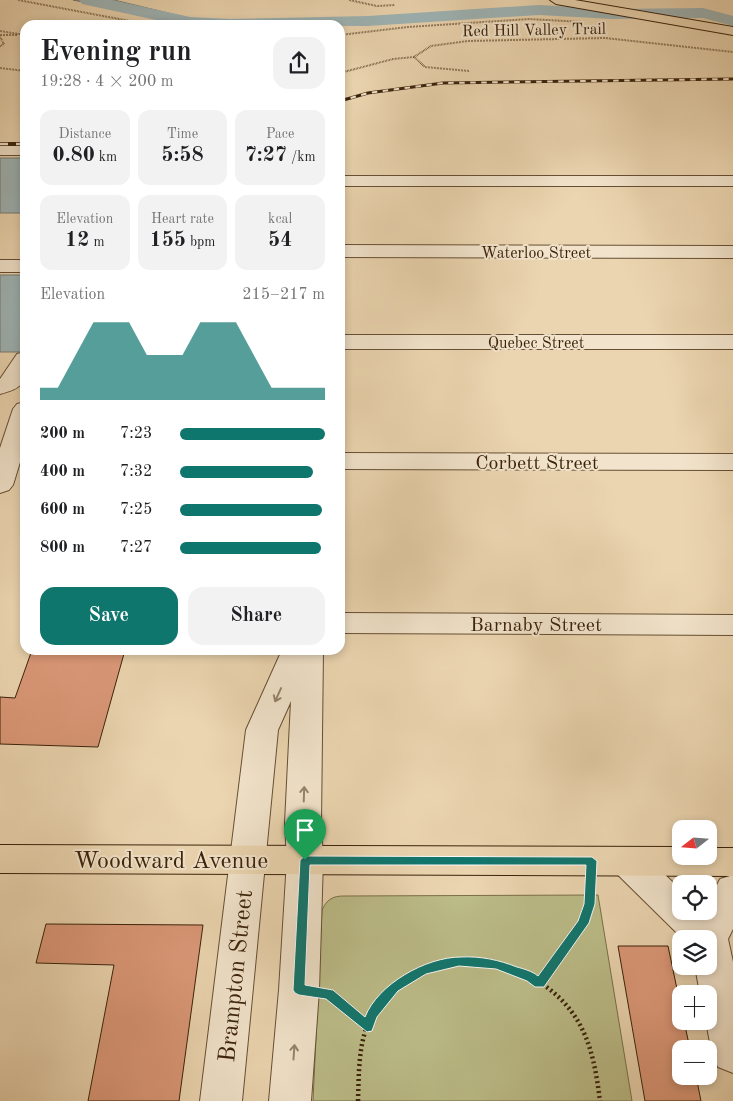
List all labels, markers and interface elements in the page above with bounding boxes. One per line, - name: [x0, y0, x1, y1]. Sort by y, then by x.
- street label: Red Hill Valley Trail: [462, 22, 606, 40]
- button: share: [273, 37, 325, 89]
- text: Evening run: [40, 39, 192, 67]
- text: 19:28 · 4 × 200 m: [40, 74, 173, 90]
- text: Distance: [58, 127, 111, 141]
- text: Time: [167, 127, 198, 141]
- text: Pace: [266, 127, 294, 141]
- text: 0.80: [52, 145, 95, 166]
- text: 5:58: [161, 145, 204, 166]
- text: 7:27: [245, 145, 287, 166]
- text: km: [95, 150, 117, 164]
- text: /km: [287, 150, 316, 164]
- text: Elevation: [56, 212, 113, 226]
- text: Heart rate: [151, 212, 214, 226]
- text: kcal: [268, 212, 292, 226]
- text: 12: [65, 230, 89, 251]
- text: 155: [149, 230, 186, 251]
- text: 54: [268, 230, 292, 251]
- text: m: [89, 235, 105, 249]
- text: bpm: [186, 235, 216, 249]
- street label: Waterloo Street: [481, 246, 592, 262]
- text: Elevation: [40, 287, 105, 303]
- text: 215–217 m: [242, 287, 325, 303]
- street label: Quebec Street: [488, 336, 585, 352]
- text: 200 m: [40, 426, 85, 442]
- text: 7:23: [120, 426, 152, 442]
- street label: Corbett Street: [475, 454, 599, 474]
- text: 400 m: [40, 464, 85, 480]
- text: 7:32: [120, 464, 152, 480]
- text: 600 m: [40, 502, 85, 518]
- text: 7:25: [120, 502, 152, 518]
- text: 800 m: [40, 540, 85, 556]
- text: 7:27: [120, 540, 152, 556]
- button: Save: [40, 587, 178, 645]
- button: Share: [188, 587, 325, 645]
- street label: Barnaby Street: [470, 616, 602, 636]
- one-way arrow: [272, 687, 282, 702]
- one-way arrow: [299, 787, 309, 803]
- pin: [284, 809, 326, 860]
- icon: arrive: [291, 816, 319, 844]
- north arrow: [672, 820, 718, 865]
- map controls: [672, 820, 717, 1085]
- street label: Woodward Avenue: [74, 850, 268, 874]
- button: locate: [672, 875, 717, 920]
- street label: Brampton Street: [216, 889, 258, 1064]
- button: layers: [672, 930, 717, 975]
- button: +: [672, 985, 717, 1030]
- button: −: [672, 1040, 717, 1085]
- one-way arrow: [289, 1045, 299, 1061]

